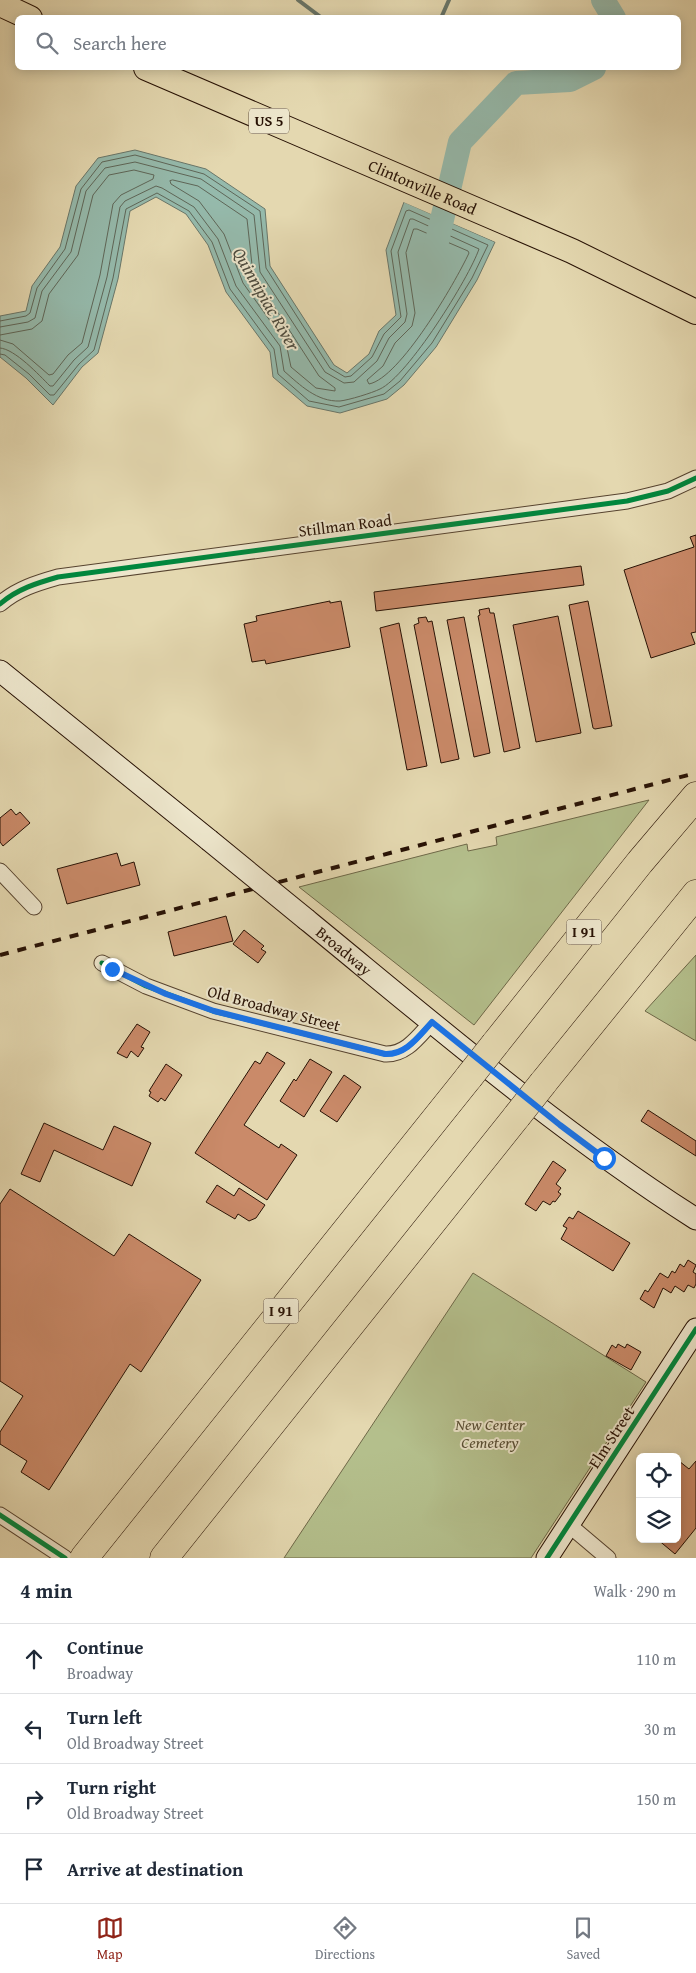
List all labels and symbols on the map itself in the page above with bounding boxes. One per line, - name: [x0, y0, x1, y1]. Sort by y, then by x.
- road number: US 5: [249, 108, 289, 134]
- street label: Clintonville Road: [365, 153, 481, 221]
- water label: Quinnipiac River: [226, 242, 308, 357]
- street label: Stillman Road: [297, 507, 393, 543]
- street label: Broadway: [311, 920, 377, 981]
- road number: I 91: [566, 920, 602, 944]
- route end: [101, 958, 124, 981]
- street label: Old Broadway Street: [205, 979, 343, 1037]
- route start: [593, 1147, 616, 1170]
- road number: I 91: [264, 1298, 298, 1324]
- street label: Elm Street: [582, 1401, 640, 1473]
- park label: New Center Cemetery: [454, 1412, 526, 1454]

